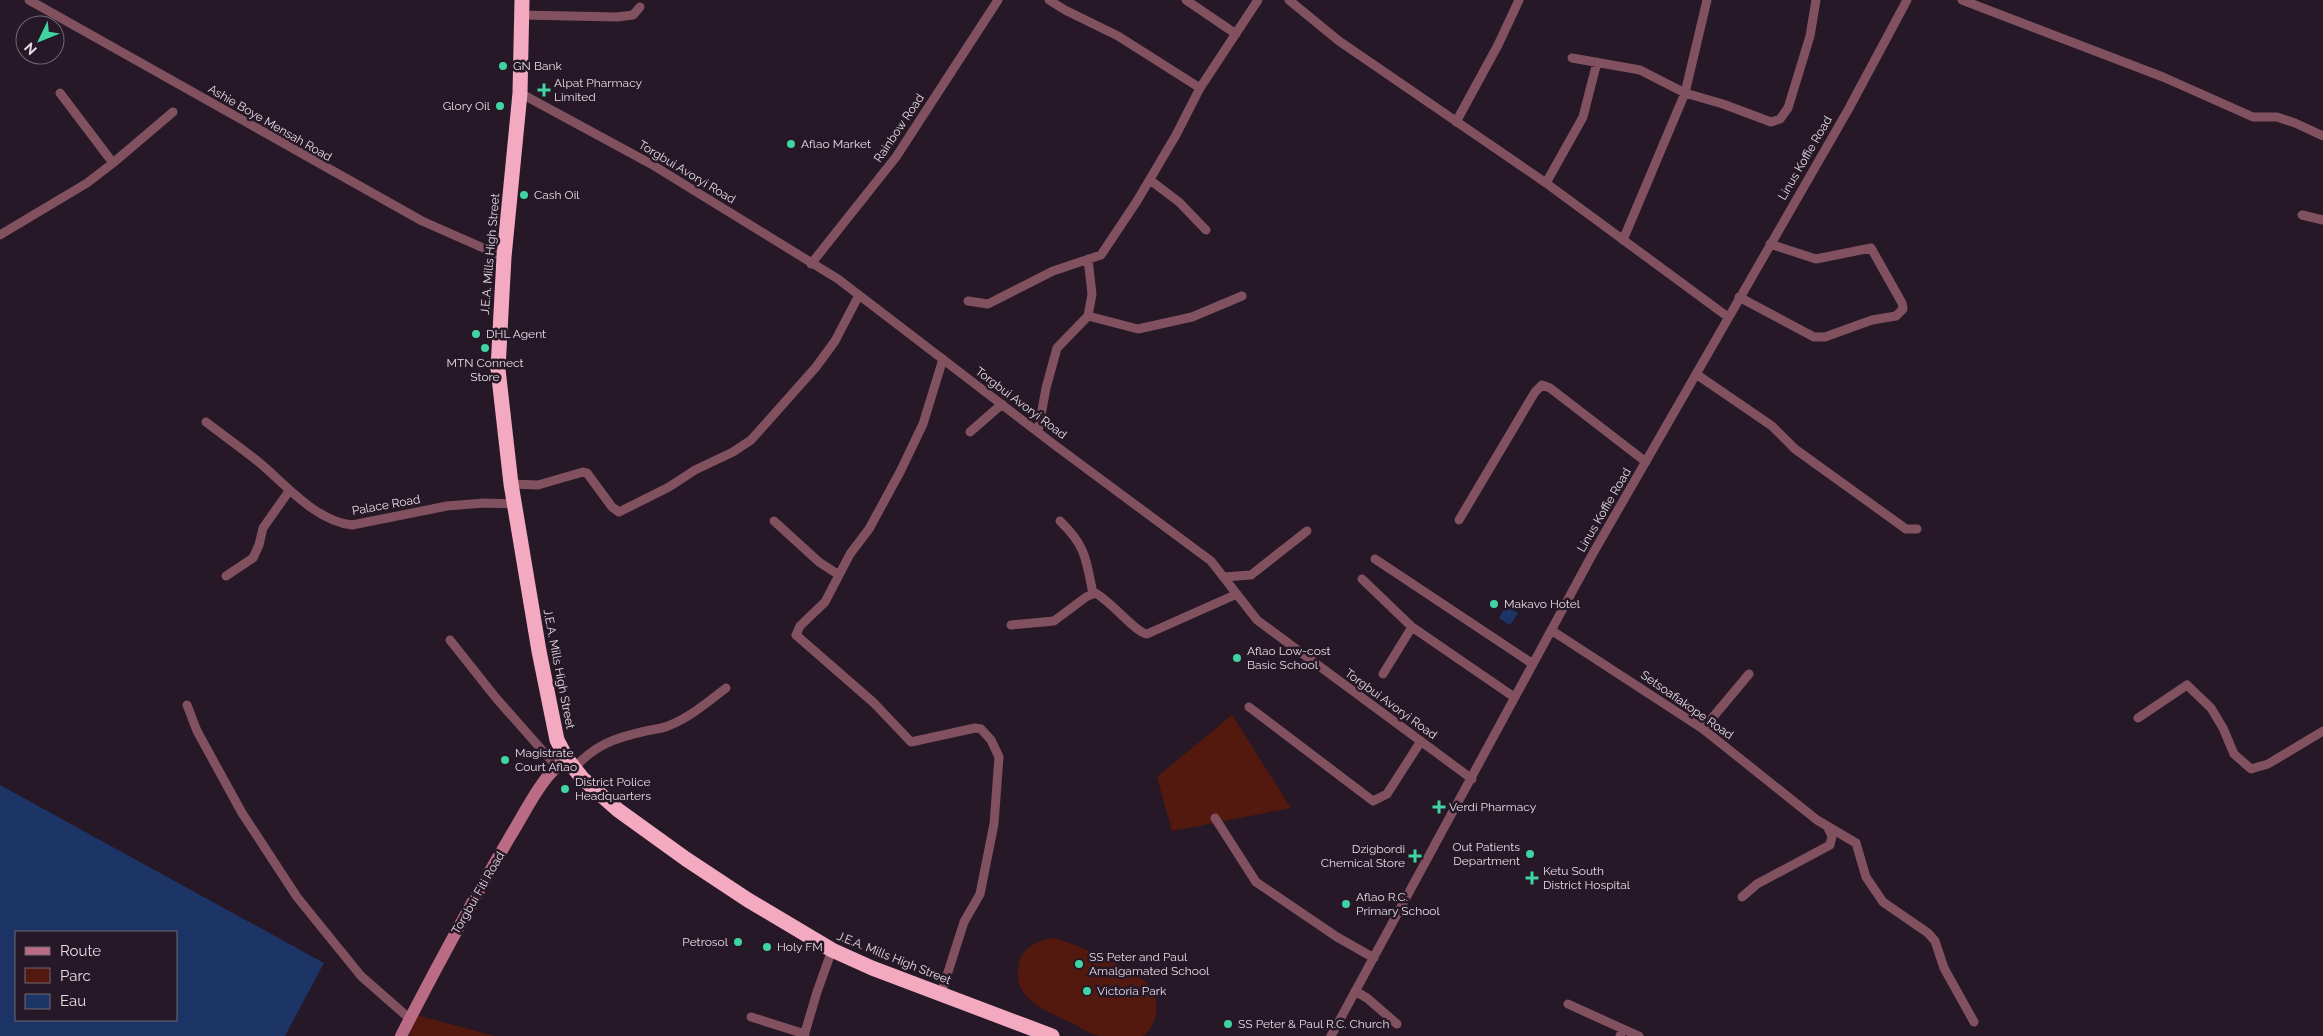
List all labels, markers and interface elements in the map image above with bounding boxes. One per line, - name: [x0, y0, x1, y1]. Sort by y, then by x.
- north arrow: [15, 15, 65, 65]
- text: N: [21, 40, 40, 58]
- place label: GN Bank: [513, 59, 562, 73]
- marker: GN Bank: [497, 60, 509, 72]
- place label: Alpat Pharmacy Limited: [554, 76, 643, 104]
- street label: Ashie Boye Mensah Road: [206, 82, 334, 164]
- marker: Alpat Pharmacy Limited: [538, 84, 550, 96]
- street label: Rainbow Road: [871, 91, 927, 165]
- place label: Glory Oil: [443, 99, 491, 113]
- marker: Glory Oil: [494, 100, 506, 112]
- street label: Linus Koffie Road: [1775, 114, 1835, 202]
- place label: Aflao Market: [801, 137, 871, 151]
- street label: Torgbui Avoryi Road: [636, 138, 738, 206]
- marker: Aflao Market: [785, 138, 797, 150]
- place label: Cash Oil: [534, 188, 580, 202]
- marker: Cash Oil: [518, 189, 530, 201]
- street label: J.E.A. Mills High Street: [478, 193, 502, 315]
- place label: DHL Agent: [486, 327, 546, 341]
- marker: DHL Agent: [470, 328, 482, 340]
- marker: MTN Connect Store: [479, 342, 491, 354]
- place label: MTN Connect Store: [446, 356, 524, 384]
- street label: Torgbui Avoryi Road: [973, 364, 1069, 442]
- street label: Linus Koffie Road: [1574, 466, 1634, 554]
- street label: Palace Road: [351, 492, 421, 518]
- place label: Makavo Hotel: [1504, 597, 1581, 611]
- marker: Makavo Hotel: [1488, 598, 1500, 610]
- street label: J.E.A. Mills High Street: [541, 608, 577, 730]
- place label: Aflao Low-cost Basic School: [1247, 644, 1331, 672]
- marker: Aflao Low-cost Basic School: [1231, 652, 1243, 664]
- street label: Torgbui Avoryi Road: [1342, 666, 1440, 742]
- street label: Setsoafiakope Road: [1638, 668, 1736, 742]
- place label: Magistrate Court Aflao: [515, 746, 577, 774]
- marker: Magistrate Court Aflao: [499, 754, 511, 766]
- place label: District Police Headquarters: [575, 775, 651, 803]
- marker: District Police Headquarters: [559, 783, 571, 795]
- place label: Verdi Pharmacy: [1449, 800, 1537, 814]
- marker: Verdi Pharmacy: [1433, 801, 1445, 813]
- place label: Out Patients Department: [1452, 840, 1520, 868]
- place label: Dzigbordi Chemical Store: [1321, 842, 1405, 870]
- marker: Out Patients Department: [1524, 848, 1536, 860]
- street label: Torgbui Fiti Road: [449, 849, 507, 937]
- marker: Dzigbordi Chemical Store: [1409, 850, 1421, 862]
- place label: Ketu South District Hospital: [1543, 864, 1631, 892]
- marker: Ketu South District Hospital: [1525, 871, 1539, 885]
- place label: Aflao R.C. Primary School: [1356, 890, 1440, 918]
- marker: Aflao R.C. Primary School: [1340, 898, 1352, 910]
- street label: J.E.A. Mills High Street: [835, 929, 953, 987]
- legend: [15, 931, 178, 1021]
- place label: Petrosol: [682, 935, 729, 949]
- marker: Petrosol: [732, 936, 744, 948]
- place label: Holy FM: [777, 940, 823, 954]
- marker: Holy FM: [761, 941, 773, 953]
- text: Route: [60, 942, 101, 960]
- place label: SS Peter and Paul Amalgamated School: [1089, 950, 1210, 978]
- marker: SS Peter and Paul Amalgamated School: [1073, 958, 1085, 970]
- text: Parc: [60, 967, 91, 985]
- place label: Victoria Park: [1097, 984, 1167, 998]
- marker: Victoria Park: [1081, 985, 1093, 997]
- text: Eau: [60, 992, 86, 1010]
- place label: SS Peter & Paul R.C. Church: [1238, 1017, 1389, 1031]
- marker: SS Peter & Paul R.C. Church: [1222, 1018, 1234, 1030]

